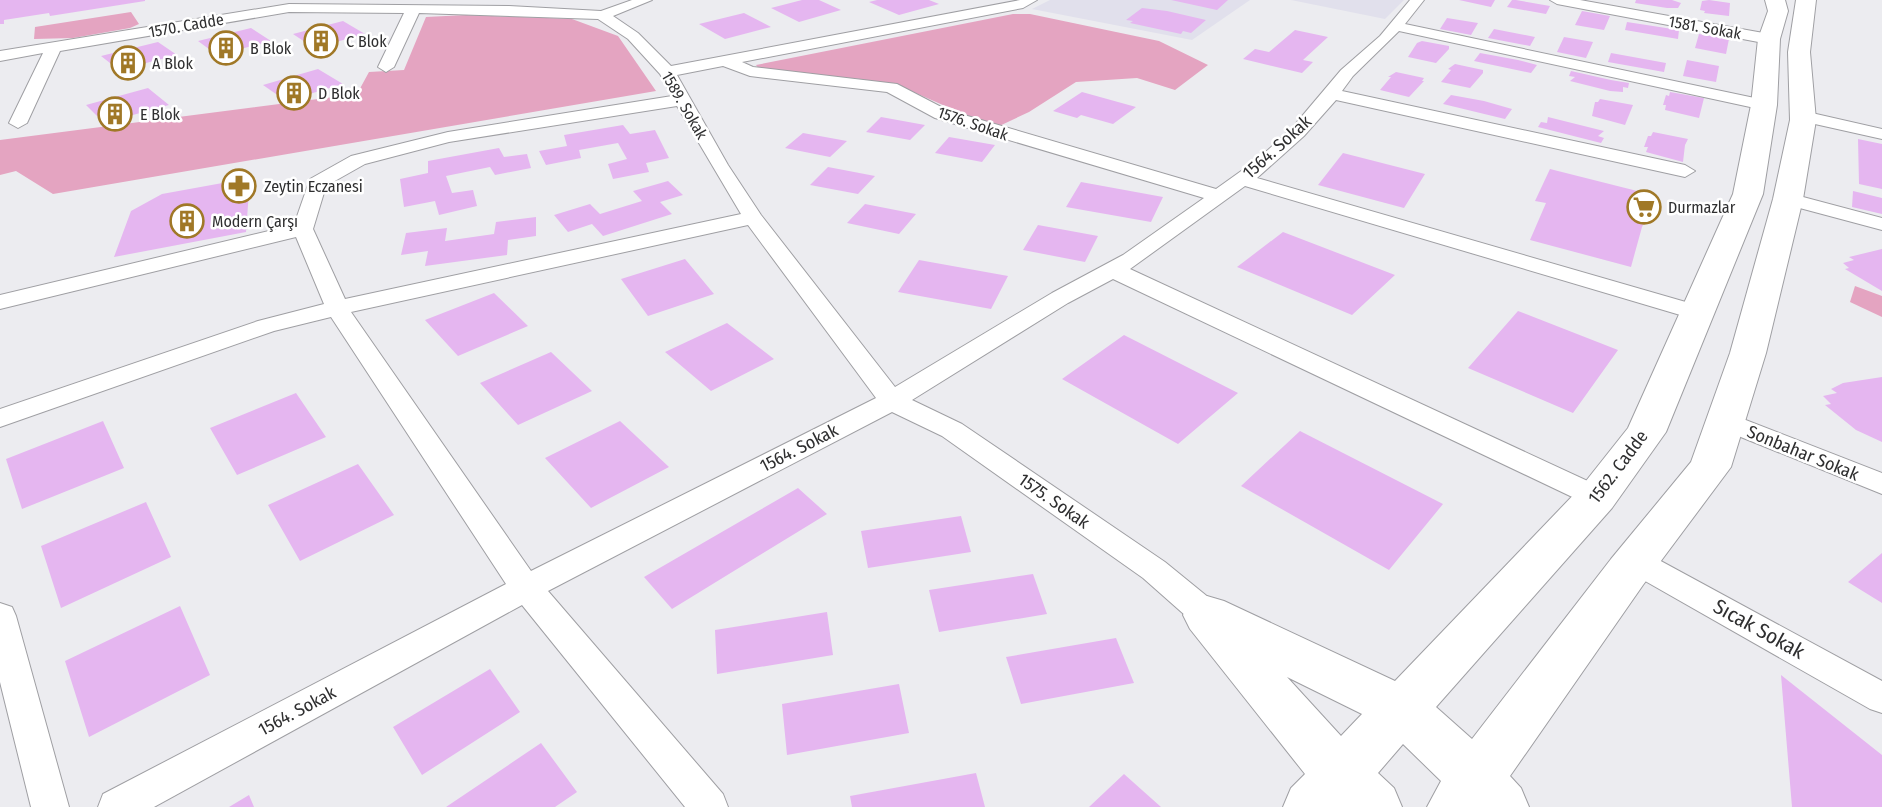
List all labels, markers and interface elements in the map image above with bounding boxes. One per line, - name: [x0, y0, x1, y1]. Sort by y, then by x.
- street label: 1570. Cadde: [147, 10, 225, 41]
- street label: 1581. Sokak: [1667, 12, 1743, 43]
- building icon: C Blok: [302, 22, 340, 60]
- building icon: B Blok: [207, 29, 245, 67]
- place label: C Blok: [346, 32, 387, 51]
- place label: B Blok: [250, 39, 292, 58]
- building icon: A Blok: [109, 44, 147, 82]
- place label: A Blok: [152, 54, 193, 73]
- street label: 1589. Sokak: [658, 68, 712, 143]
- building icon: D Blok: [275, 74, 313, 112]
- place label: D Blok: [318, 84, 360, 103]
- building icon: E Blok: [96, 95, 134, 133]
- street label: 1576. Sokak: [935, 103, 1011, 145]
- place label: E Blok: [140, 105, 181, 124]
- street label: 1564. Sokak: [1238, 110, 1316, 184]
- pharmacy icon: Zeytin Eczanesi: [220, 167, 258, 205]
- place label: Zeytin Eczanesi: [264, 177, 363, 196]
- supermarket icon: Durmazlar: [1625, 188, 1663, 226]
- place label: Durmazlar: [1668, 198, 1736, 217]
- building icon: Modern Çarşı: [168, 202, 206, 240]
- place label: Modern Çarşı: [212, 212, 298, 232]
- street label: 1564. Sokak: [756, 419, 842, 477]
- street label: Sonbahar Sokak: [1744, 421, 1863, 486]
- street label: 1562. Cadde: [1583, 426, 1653, 508]
- street label: 1575. Sokak: [1014, 468, 1094, 534]
- street label: Sıcak Sokak: [1709, 593, 1809, 665]
- street label: 1564. Sokak: [254, 681, 340, 741]

